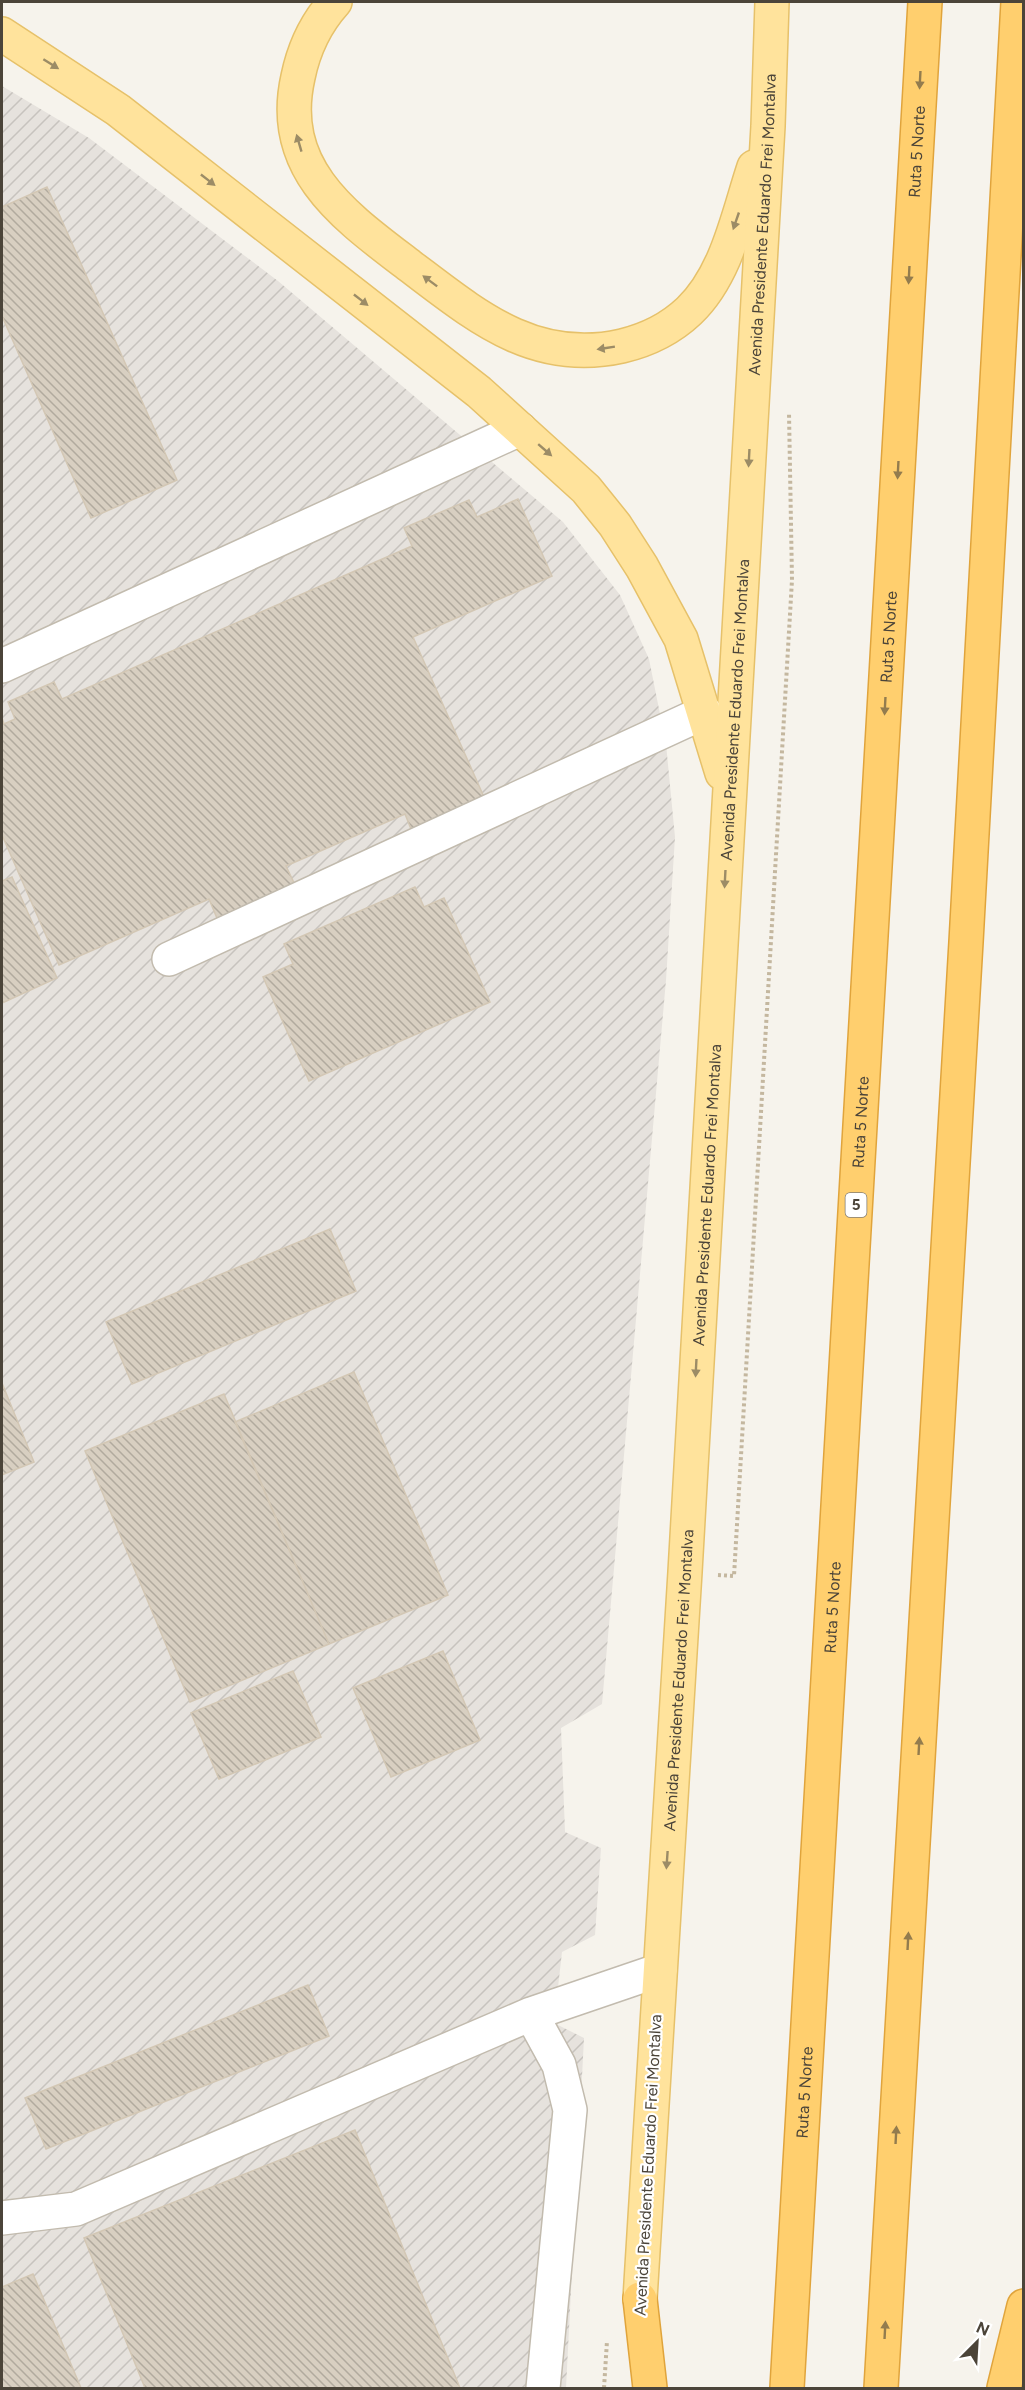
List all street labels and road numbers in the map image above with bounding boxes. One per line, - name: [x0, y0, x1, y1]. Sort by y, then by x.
- street label: Avenida Presidente Eduardo Frei Montalva: [744, 73, 779, 376]
- street label: Ruta 5 Norte: [904, 105, 928, 198]
- street label: Avenida Presidente Eduardo Frei Montalva: [716, 558, 753, 861]
- street label: Ruta 5 Norte: [876, 590, 900, 683]
- street label: Avenida Presidente Eduardo Frei Montalva: [688, 1044, 725, 1346]
- street label: Ruta 5 Norte: [848, 1075, 872, 1169]
- road number: 5: [846, 1193, 866, 1217]
- street label: Avenida Presidente Eduardo Frei Montalva: [659, 1529, 697, 1832]
- street label: Ruta 5 Norte: [820, 1561, 844, 1654]
- street label: Avenida Presidente Eduardo Frei Montalva: [631, 2014, 665, 2316]
- street label: Ruta 5 Norte: [792, 2046, 816, 2139]

